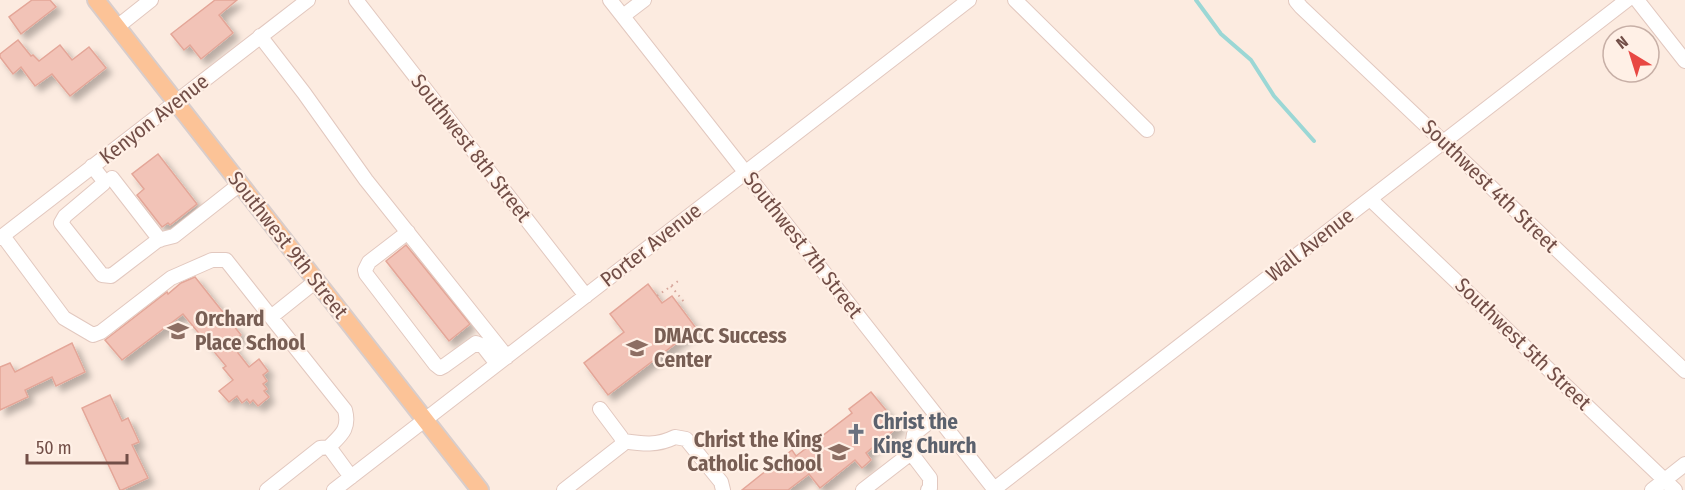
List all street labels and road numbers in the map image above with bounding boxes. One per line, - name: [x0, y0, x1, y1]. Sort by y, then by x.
- street label: Kenyon Avenue: [94, 68, 214, 170]
- street label: Southwest 8th Street: [405, 69, 537, 227]
- street label: Southwest 4th Street: [1416, 114, 1564, 258]
- street label: Southwest 9th Street: [222, 166, 354, 324]
- street label: Southwest 7th Street: [738, 167, 868, 323]
- street label: Porter Avenue: [595, 197, 707, 293]
- street label: Wall Avenue: [1261, 203, 1359, 287]
- street label: Southwest 5th Street: [1449, 272, 1597, 416]

